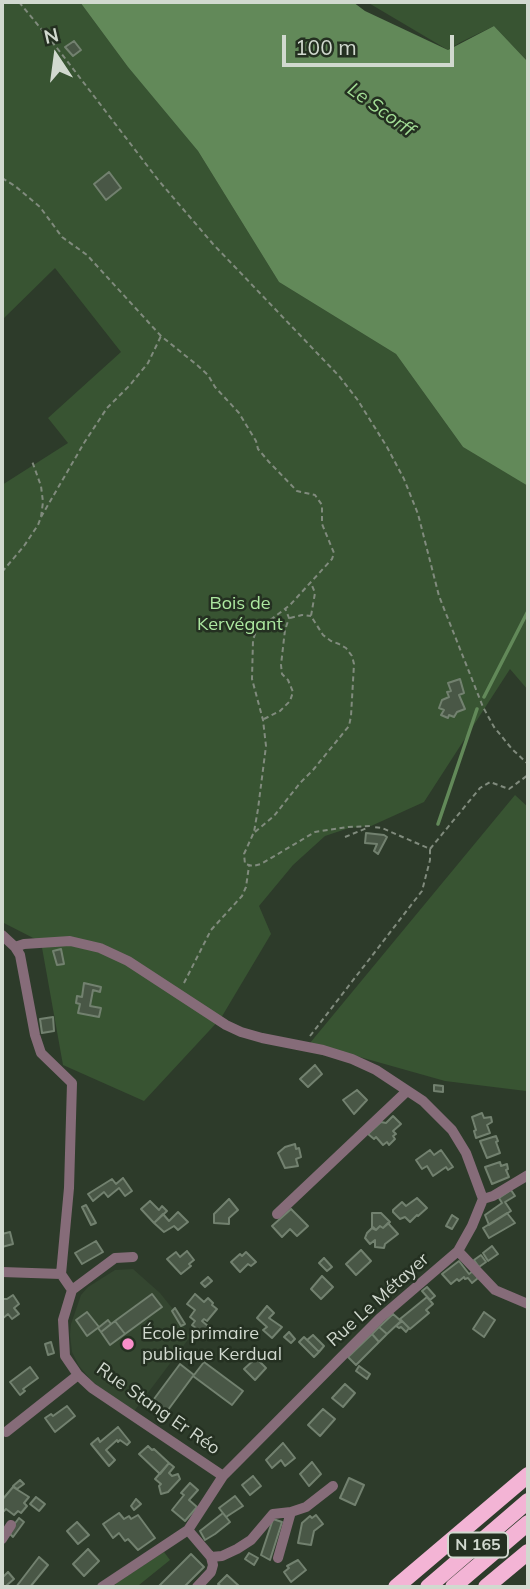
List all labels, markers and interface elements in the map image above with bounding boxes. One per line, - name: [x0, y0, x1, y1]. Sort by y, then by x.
- north arrow: [21, 21, 91, 91]
- scale bar: [285, 21, 456, 65]
- text: N: [42, 22, 61, 49]
- text: 100 m: [295, 34, 357, 60]
- water label: Le Scorff: [343, 78, 419, 142]
- park label: Bois de Kervégant: [197, 593, 283, 636]
- street label: Rue Le Métayer: [323, 1249, 433, 1351]
- place label: École primaire publique Kerdual: [142, 1323, 282, 1366]
- marker: École primaire publique Kerdual: [120, 1336, 136, 1352]
- street label: Rue Stang Er Réo: [92, 1358, 224, 1460]
- road number: N 165: [448, 1532, 508, 1558]

